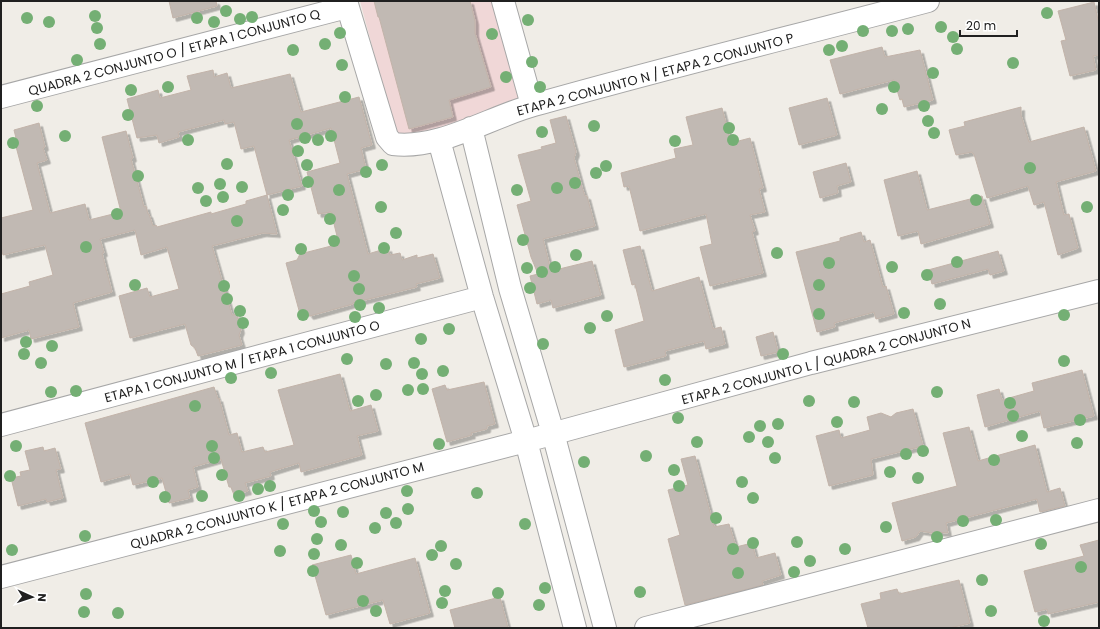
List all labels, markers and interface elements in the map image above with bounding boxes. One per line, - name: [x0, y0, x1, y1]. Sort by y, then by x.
- street label: QUADRA 2 CONJUNTO O / ETAPA 1 CONJUNTO Q: [26, 4, 322, 101]
- scale bar: [960, 12, 1017, 38]
- text: 20 m: [966, 17, 996, 34]
- street label: ETAPA 2 CONJUNTO N / ETAPA 2 CONJUNTO P: [515, 28, 796, 121]
- street label: ETAPA 2 CONJUNTO L / QUADRA 2 CONJUNTO N: [679, 314, 973, 409]
- street label: ETAPA 1 CONJUNTO M / ETAPA 1 CONJUNTO O: [102, 316, 382, 407]
- street label: QUADRA 2 CONJUNTO K / ETAPA 2 CONJUNTO M: [128, 457, 426, 554]
- north arrow: [12, 577, 52, 617]
- text: N: [34, 593, 50, 602]

